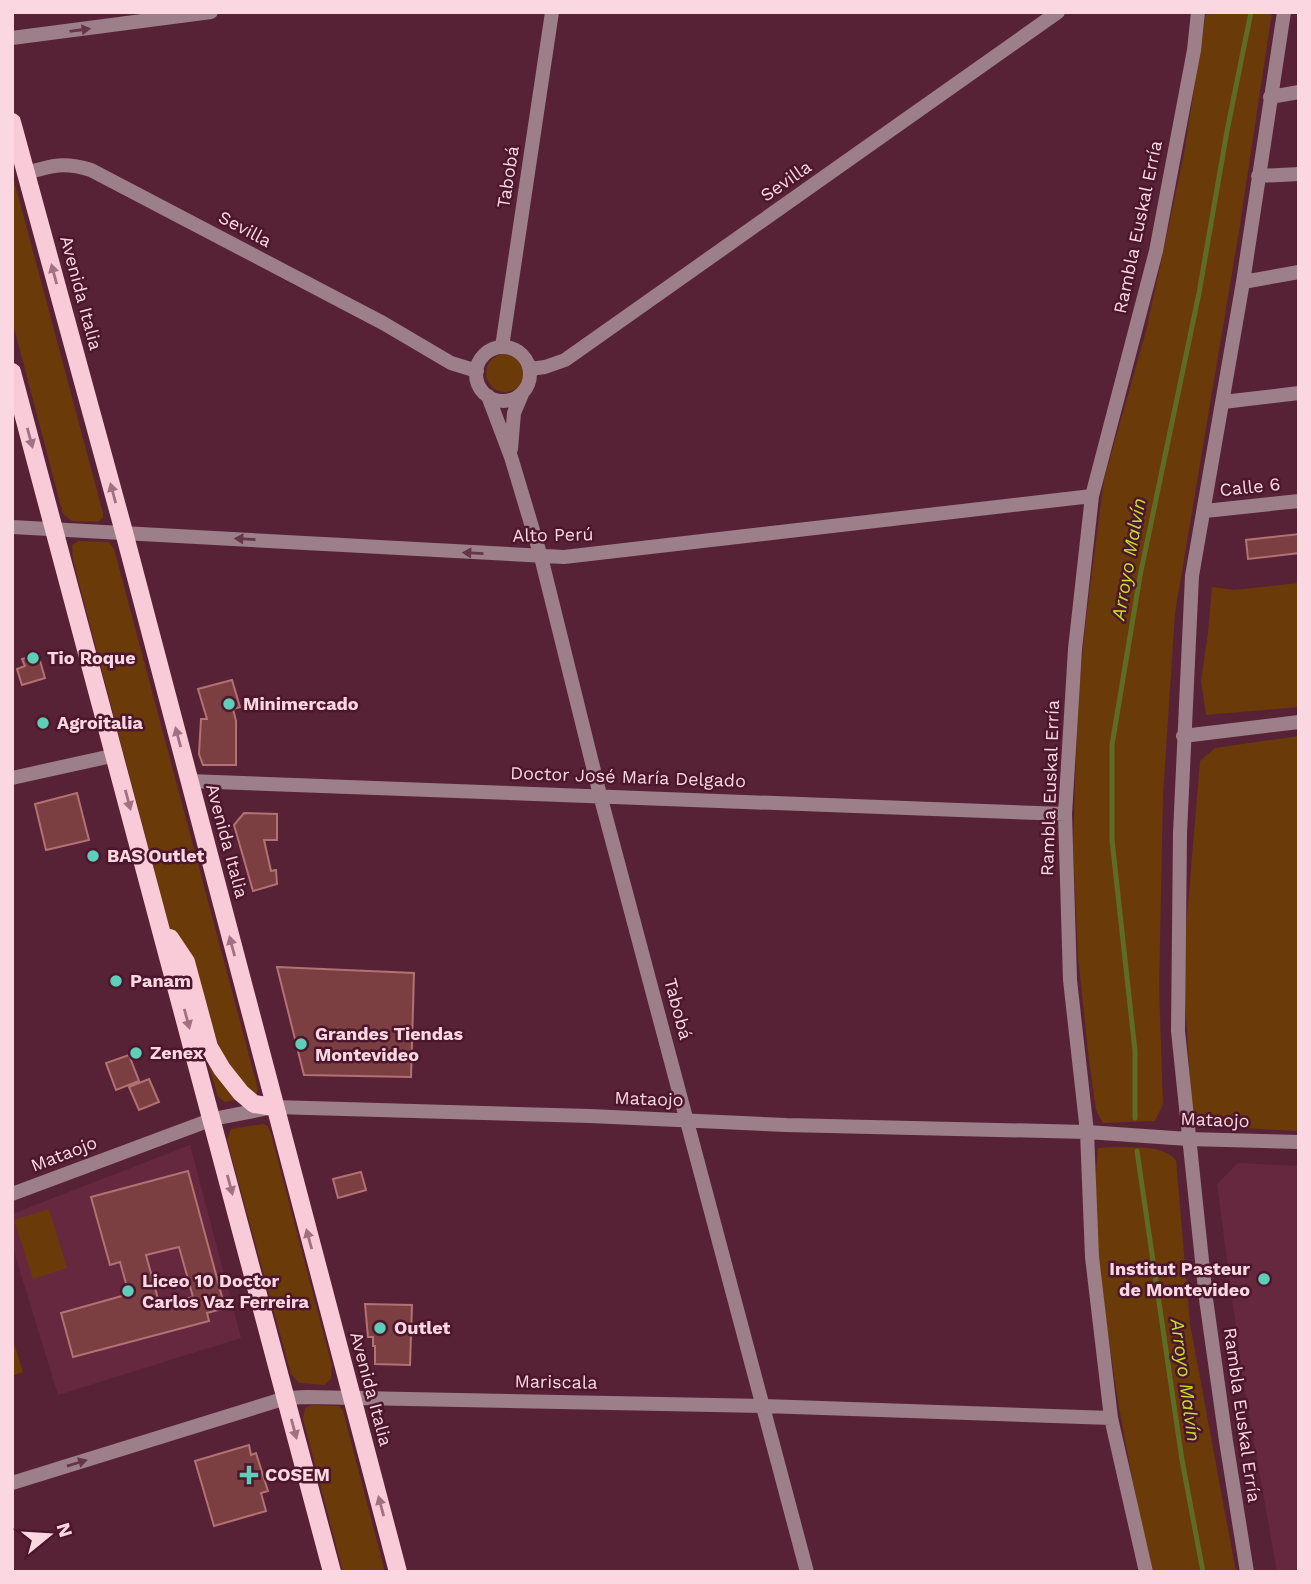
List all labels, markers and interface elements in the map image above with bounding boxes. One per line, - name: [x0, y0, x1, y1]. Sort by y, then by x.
- one-way arrow: [69, 24, 91, 35]
- street label: Rambla Euskal Erría: [1109, 139, 1166, 315]
- street label: Tabobá: [492, 144, 523, 210]
- street label: Sevilla: [756, 156, 815, 206]
- street label: Sevilla: [215, 206, 275, 251]
- street label: Avenida Italia: [56, 233, 107, 352]
- one-way arrow: [48, 262, 59, 284]
- one-way arrow: [25, 427, 36, 449]
- street label: Calle 6: [1219, 473, 1281, 500]
- one-way arrow: [107, 482, 118, 504]
- water label: Arroyo Malvín: [1106, 496, 1151, 623]
- street label: Alto Perú: [512, 523, 594, 546]
- one-way arrow: [234, 534, 256, 545]
- one-way arrow: [461, 547, 483, 558]
- place label: Tio Roque: [47, 647, 136, 668]
- marker: Tio Roque: [25, 650, 41, 666]
- place label: Minimercado: [243, 693, 359, 714]
- marker: Minimercado: [221, 696, 237, 712]
- street label: Rambla Euskal Erría: [1036, 700, 1063, 876]
- place label: Agroitalia: [57, 712, 143, 733]
- marker: Agroitalia: [35, 715, 51, 731]
- one-way arrow: [172, 726, 183, 748]
- street label: Doctor José María Delgado: [510, 762, 746, 791]
- street label: Avenida Italia: [202, 781, 253, 900]
- one-way arrow: [123, 789, 133, 810]
- place label: BAS Outlet: [107, 845, 205, 866]
- marker: BAS Outlet: [85, 848, 101, 864]
- one-way arrow: [226, 935, 237, 957]
- place label: Panam: [130, 970, 191, 991]
- marker: Panam: [108, 973, 124, 989]
- street label: Tabobá: [660, 976, 697, 1042]
- one-way arrow: [182, 1009, 192, 1030]
- place label: Grandes Tiendas Montevideo: [315, 1023, 463, 1065]
- marker: Grandes Tiendas Montevideo: [293, 1036, 309, 1052]
- place label: Zenex: [150, 1042, 204, 1063]
- marker: Zenex: [128, 1045, 144, 1061]
- street label: Mataojo: [614, 1087, 684, 1110]
- street label: Mataojo: [1180, 1108, 1250, 1131]
- street label: Mataojo: [28, 1131, 100, 1176]
- one-way arrow: [225, 1174, 236, 1196]
- one-way arrow: [303, 1228, 314, 1250]
- place label: Institut Pasteur de Montevideo: [1109, 1258, 1250, 1300]
- place label: Liceo 10 Doctor Carlos Vaz Ferreira: [142, 1270, 310, 1312]
- marker: Institut Pasteur de Montevideo: [1256, 1271, 1272, 1287]
- marker: Liceo 10 Doctor Carlos Vaz Ferreira: [120, 1283, 136, 1299]
- water label: Arroyo Malvín: [1165, 1316, 1205, 1443]
- place label: Outlet: [394, 1317, 450, 1338]
- marker: Outlet: [372, 1320, 388, 1336]
- street label: Rambla Euskal Erría: [1220, 1326, 1265, 1504]
- street label: Avenida Italia: [346, 1329, 397, 1448]
- street label: Mariscala: [514, 1370, 598, 1393]
- one-way arrow: [290, 1418, 300, 1439]
- one-way arrow: [67, 1457, 88, 1467]
- place label: COSEM: [265, 1464, 330, 1485]
- marker: COSEM: [239, 1465, 259, 1485]
- one-way arrow: [375, 1495, 386, 1517]
- north arrow: [14, 1500, 84, 1570]
- text: N: [52, 1520, 78, 1540]

